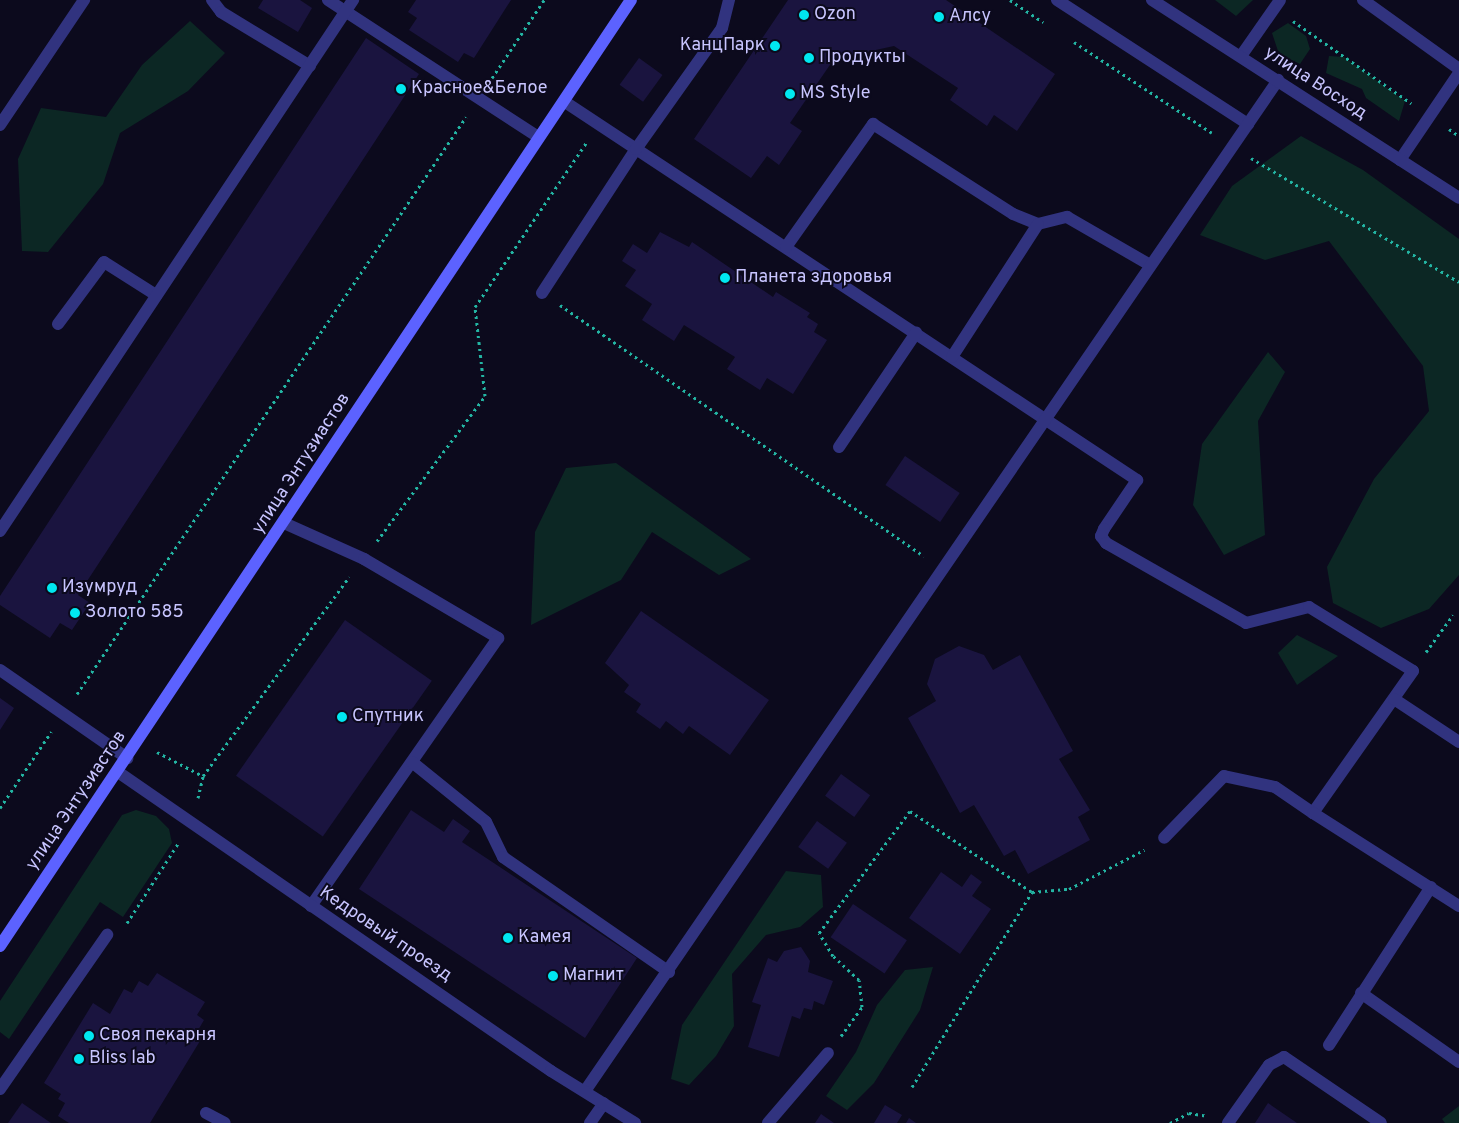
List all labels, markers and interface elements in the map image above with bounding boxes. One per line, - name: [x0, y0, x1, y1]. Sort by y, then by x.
- place label: Ozon: [814, 4, 856, 26]
- place label: Алсу: [949, 6, 991, 28]
- marker: Ozon: [798, 9, 810, 21]
- marker: Алсу: [933, 11, 945, 23]
- place label: КанцПарк: [680, 35, 765, 57]
- marker: КанцПарк: [769, 40, 781, 52]
- street label: улица Восход: [1260, 43, 1370, 125]
- place label: Продукты: [819, 47, 906, 69]
- marker: Продукты: [803, 52, 815, 64]
- place label: Красное&Белое: [411, 78, 547, 100]
- marker: Красное&Белое: [395, 83, 407, 95]
- place label: MS Style: [800, 83, 870, 105]
- marker: MS Style: [784, 88, 796, 100]
- place label: Планета здоровья: [735, 267, 892, 289]
- marker: Планета здоровья: [719, 272, 731, 284]
- street label: улица Энтузиастов: [248, 389, 356, 539]
- place label: Изумруд: [62, 577, 137, 599]
- marker: Изумруд: [46, 582, 58, 594]
- place label: Золото 585: [85, 602, 184, 624]
- marker: Золото 585: [69, 607, 81, 619]
- place label: Спутник: [352, 706, 424, 728]
- marker: Спутник: [336, 711, 348, 723]
- street label: улица Энтузиастов: [22, 727, 132, 875]
- street label: Кедровый проезд: [315, 883, 455, 987]
- place label: Камея: [518, 927, 571, 949]
- marker: Камея: [502, 932, 514, 944]
- place label: Магнит: [563, 965, 624, 987]
- marker: Магнит: [547, 970, 559, 982]
- place label: Своя пекарня: [99, 1025, 216, 1047]
- marker: Своя пекарня: [83, 1030, 95, 1042]
- place label: Bliss lab: [89, 1048, 156, 1070]
- marker: Bliss lab: [73, 1053, 85, 1065]

